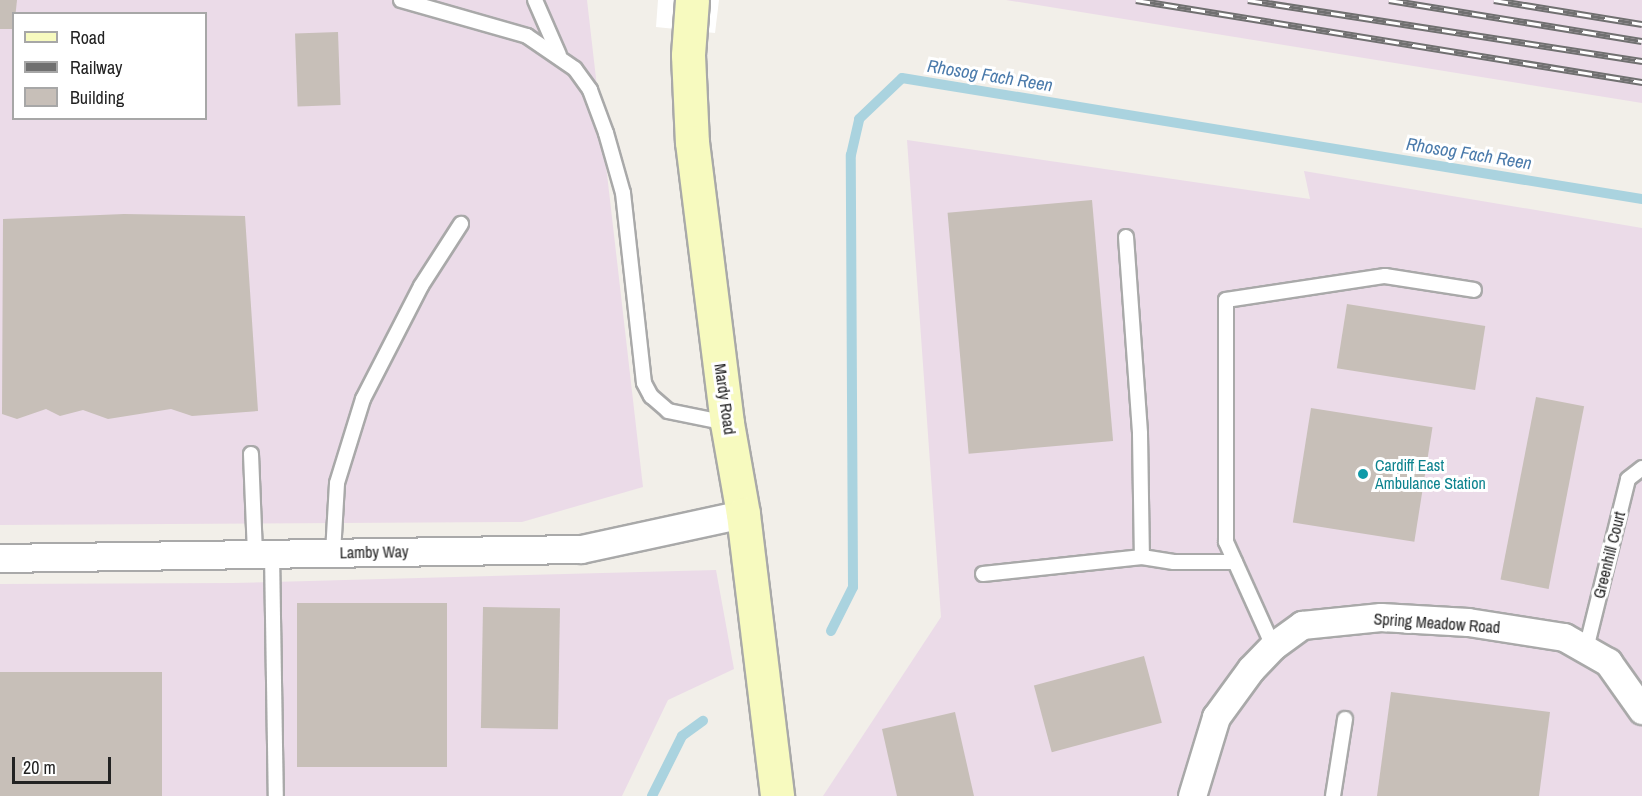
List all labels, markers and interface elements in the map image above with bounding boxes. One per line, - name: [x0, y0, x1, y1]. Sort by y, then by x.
- legend: [12, 12, 207, 120]
- text: Road: [70, 25, 105, 50]
- text: Railway: [70, 55, 123, 80]
- water label: Rhosog Fach Reen: [926, 55, 1054, 97]
- text: Building: [70, 85, 124, 110]
- water label: Rhosog Fach Reen: [1405, 133, 1533, 175]
- street label: Mardy Road: [711, 362, 739, 436]
- place label: Cardiff East Ambulance Station: [1375, 455, 1486, 493]
- marker: Cardiff East Ambulance Station: [1356, 467, 1370, 481]
- street label: Greenhill Court: [1589, 510, 1629, 600]
- street label: Lamby Way: [339, 542, 409, 562]
- street label: Spring Meadow Road: [1373, 609, 1501, 637]
- scale bar: [15, 745, 114, 783]
- text: 20 m: [23, 755, 56, 780]

